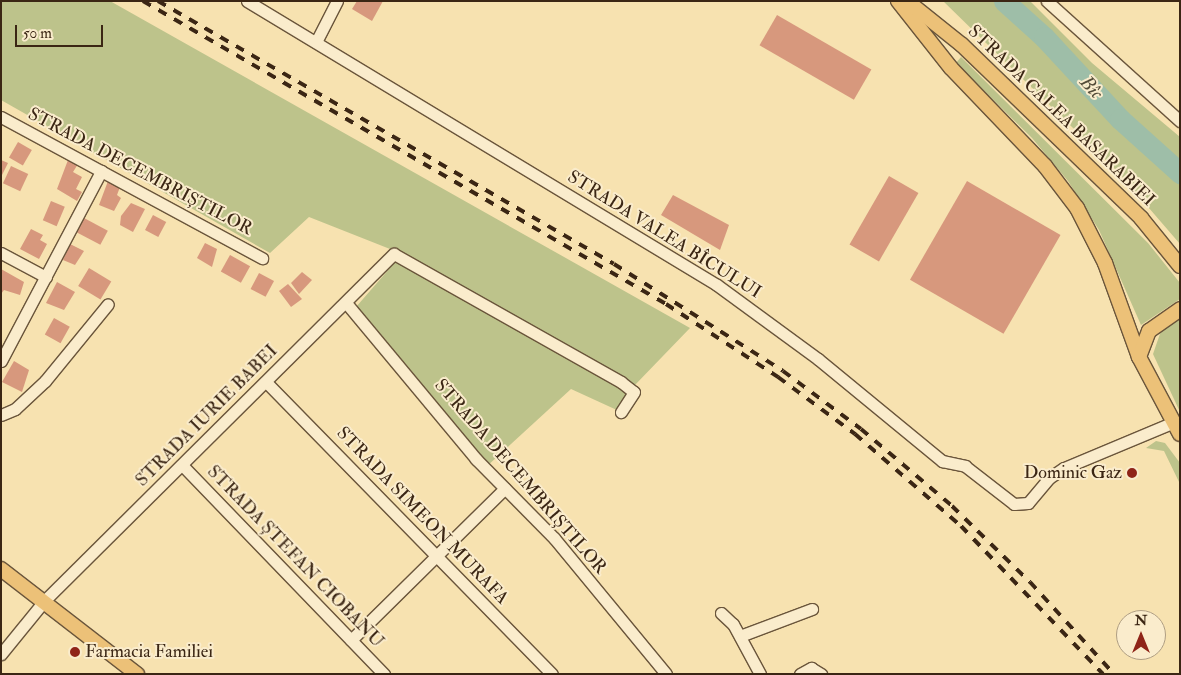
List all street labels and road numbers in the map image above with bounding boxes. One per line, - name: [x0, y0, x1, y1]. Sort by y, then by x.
- street label: STRADA CALEA BASARABIEI: [963, 21, 1159, 211]
- street label: STRADA DECEMBRIȘTILOR: [24, 104, 256, 240]
- street label: STRADA VALEA BÎCULUI: [563, 166, 765, 304]
- street label: STRADA IURIE BABEI: [132, 341, 282, 491]
- street label: STRADA DECEMBRIȘTILOR: [429, 375, 611, 579]
- street label: STRADA SIMEON MURAFA: [331, 423, 513, 609]
- street label: STRADA ȘTEFAN CIOBANU: [202, 461, 388, 653]

